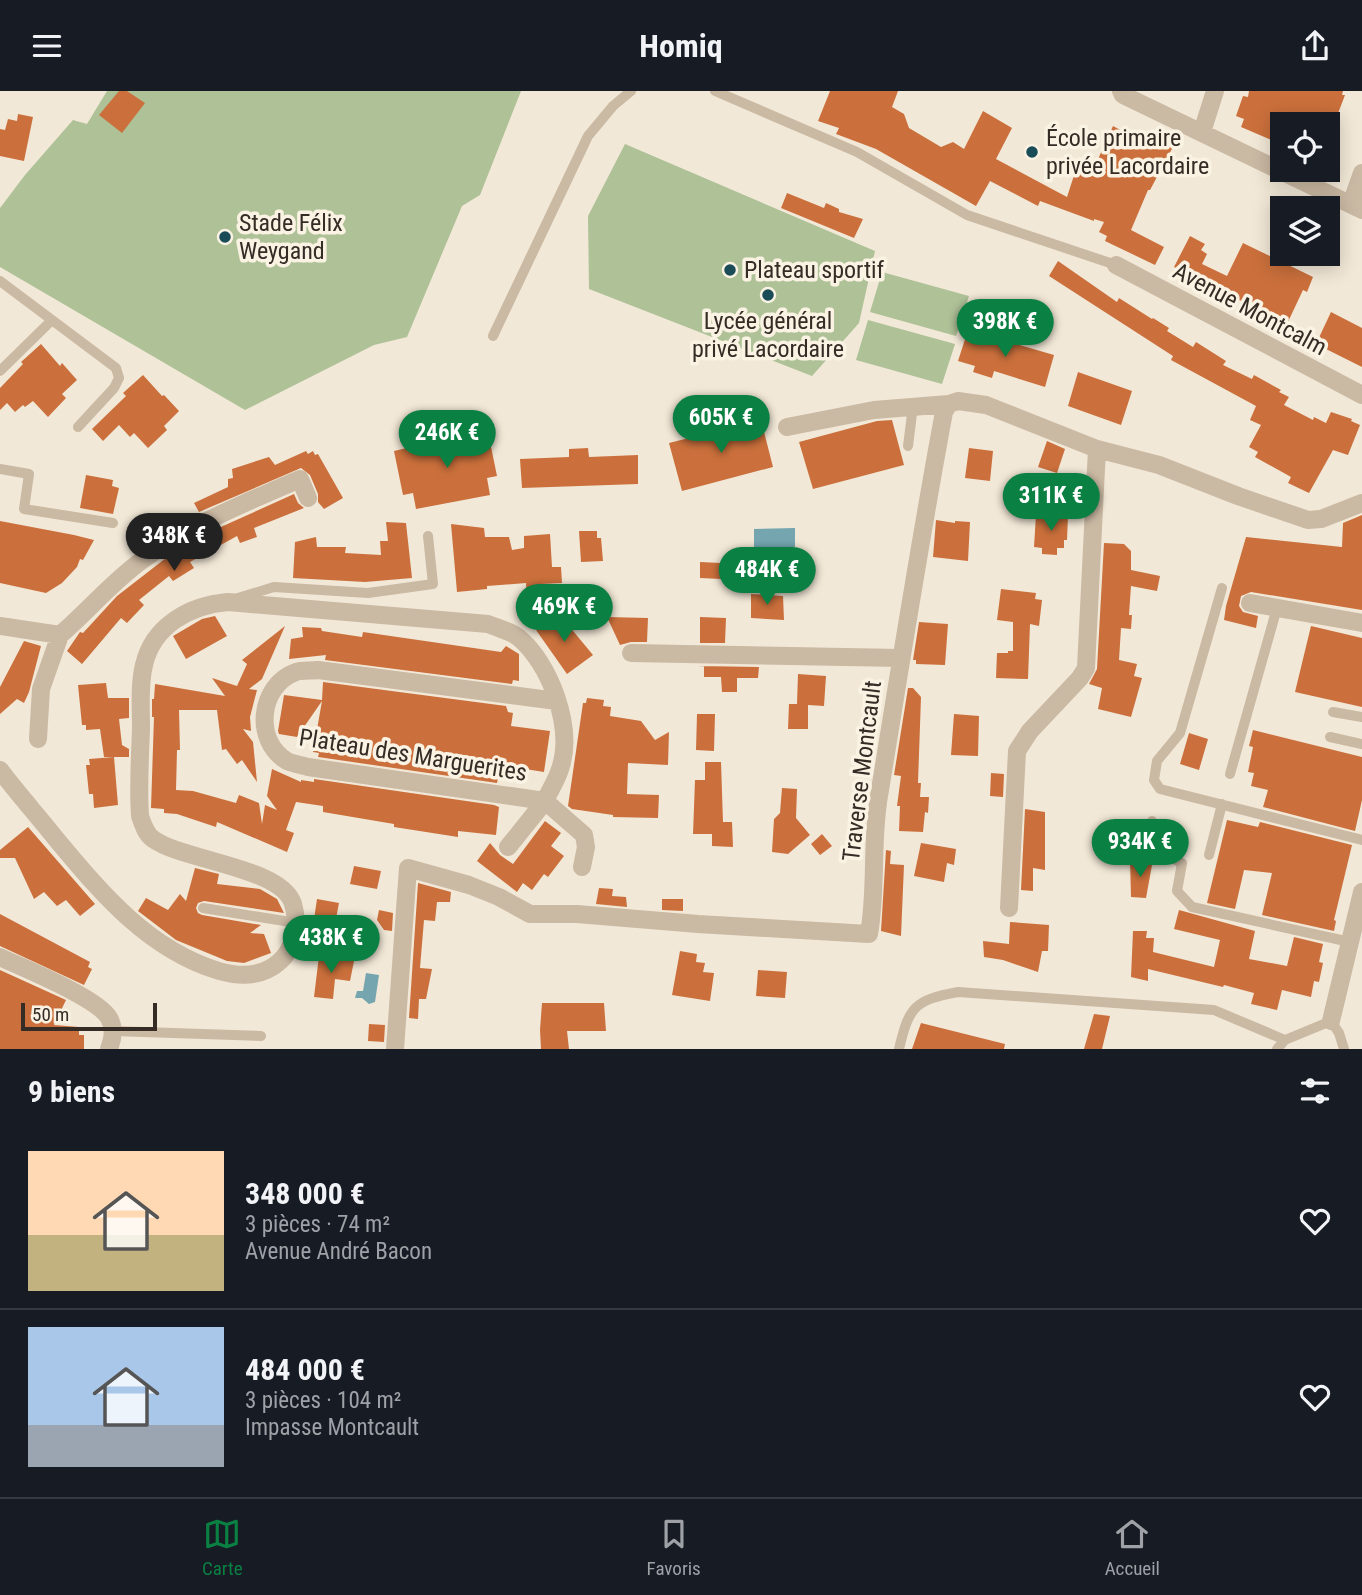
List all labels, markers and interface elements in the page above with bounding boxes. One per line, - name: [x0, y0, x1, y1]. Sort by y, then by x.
- icon: menu: [28, 27, 66, 65]
- text: Homiq: [639, 27, 723, 65]
- icon: share: [1296, 27, 1334, 65]
- map controls: [1270, 112, 1340, 266]
- button: locate: [1270, 112, 1340, 182]
- place label: École primaire privée Lacordaire: [1046, 124, 1209, 180]
- marker: École primaire privée Lacordaire: [1024, 144, 1040, 160]
- button: layers: [1270, 196, 1340, 266]
- place label: Stade Félix Weygand: [239, 209, 343, 265]
- marker: Stade Félix Weygand: [217, 229, 233, 245]
- place label: Plateau sportif: [744, 256, 885, 284]
- street label: Avenue Montcalm: [1169, 257, 1331, 361]
- marker: Plateau sportif: [722, 262, 738, 278]
- marker: Lycée général privé Lacordaire: [760, 287, 776, 303]
- pin: 398K €: [948, 299, 1062, 359]
- place label: Lycée général privé Lacordaire: [692, 307, 844, 363]
- text: 398K €: [973, 308, 1037, 335]
- pin: 605K €: [664, 395, 778, 455]
- text: 605K €: [689, 404, 753, 431]
- pin: 246K €: [390, 411, 504, 470]
- text: 246K €: [415, 419, 479, 446]
- pin: 311K €: [994, 473, 1108, 533]
- text: 311K €: [1019, 482, 1083, 509]
- pin: 348K €: [117, 513, 231, 573]
- text: 348K €: [142, 522, 206, 549]
- pin: 484K €: [710, 547, 824, 607]
- text: 484K €: [735, 556, 799, 583]
- pin: 469K €: [507, 585, 621, 644]
- text: 469K €: [532, 593, 596, 620]
- street label: Traverse Montcault: [837, 679, 887, 863]
- street label: Plateau des Marguerites: [297, 723, 529, 787]
- pin: 934K €: [1083, 819, 1197, 879]
- text: 934K €: [1108, 828, 1172, 855]
- pin: 438K €: [274, 915, 388, 975]
- text: 438K €: [299, 924, 363, 951]
- scale bar: [21, 1000, 158, 1032]
- text: 50 m: [32, 1003, 69, 1026]
- icon: filters: [1296, 1072, 1334, 1110]
- text: 9 biens: [28, 1074, 115, 1109]
- text: 348 000 €: [245, 1176, 365, 1211]
- icon: home: [84, 1179, 168, 1263]
- icon: heart: [1296, 1202, 1334, 1240]
- text: 3 pièces · 74 m²: [245, 1211, 390, 1238]
- text: Avenue André Bacon: [245, 1238, 432, 1265]
- text: 484 000 €: [245, 1352, 365, 1387]
- icon: home: [84, 1355, 168, 1439]
- icon: heart: [1296, 1378, 1334, 1416]
- text: 3 pièces · 104 m²: [245, 1387, 401, 1414]
- text: Impasse Montcault: [245, 1414, 419, 1441]
- tab: Carte: [202, 1515, 243, 1580]
- tab: Favoris: [647, 1515, 701, 1580]
- tab: Accueil: [1105, 1515, 1160, 1580]

